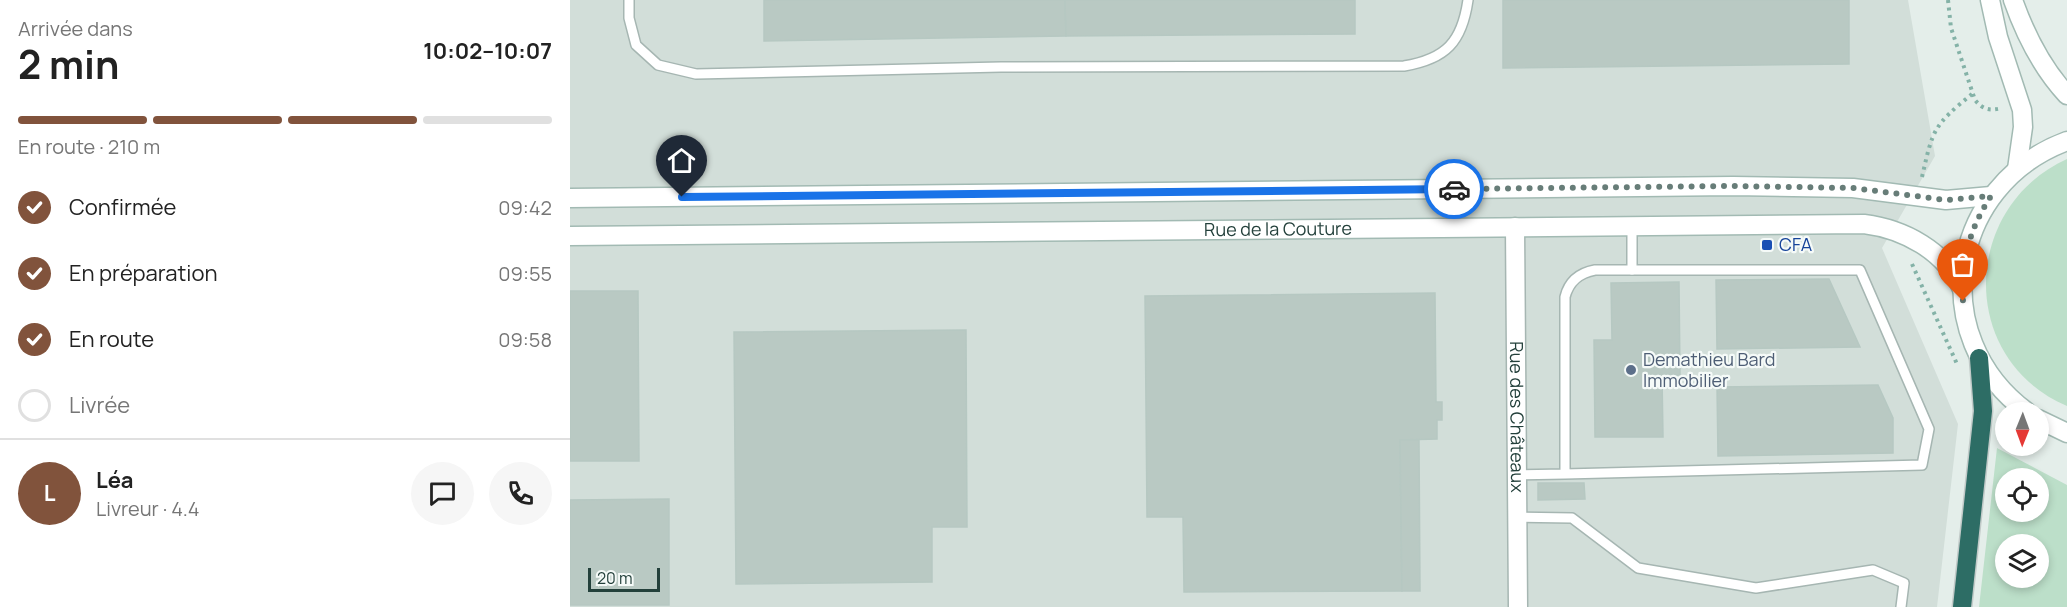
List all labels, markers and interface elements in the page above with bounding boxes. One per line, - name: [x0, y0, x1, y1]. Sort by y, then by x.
- text: Arrivée dans: [18, 15, 133, 42]
- text: 10:02–10:07: [423, 36, 552, 66]
- text: 2 min: [18, 37, 119, 91]
- text: En route · 210 m: [18, 133, 160, 160]
- pin: [656, 135, 707, 197]
- icon: home: [665, 144, 698, 177]
- courier: [1424, 159, 1484, 219]
- icon: car: [1438, 173, 1471, 206]
- icon: check: [18, 191, 51, 224]
- text: Confirmée: [69, 192, 176, 222]
- text: 09:42: [498, 194, 552, 221]
- street label: Rue de la Couture: [1204, 216, 1352, 241]
- place label: CFA: [1779, 232, 1813, 256]
- marker: CFA: [1760, 238, 1774, 252]
- pin: [1937, 239, 1988, 301]
- icon: bag: [1946, 248, 1979, 281]
- icon: check: [18, 257, 51, 290]
- text: En préparation: [69, 258, 217, 288]
- text: 09:55: [498, 260, 552, 287]
- icon: check: [18, 323, 51, 356]
- text: En route: [69, 324, 154, 354]
- text: 09:58: [498, 326, 552, 353]
- street label: Rue des Châteaux: [1505, 341, 1530, 493]
- place label: Demathieu Bard Immobilier: [1643, 347, 1776, 392]
- marker: Demathieu Bard Immobilier: [1624, 363, 1638, 377]
- text: Livrée: [69, 390, 130, 420]
- north arrow: [1995, 402, 2049, 456]
- map controls: [1995, 402, 2049, 588]
- button: chat: [411, 462, 474, 525]
- button: phone: [489, 462, 552, 525]
- text: Léa: [96, 465, 133, 495]
- button: locate: [1995, 468, 2049, 522]
- text: L: [44, 478, 55, 508]
- text: Livreur · 4.4: [96, 495, 200, 522]
- button: layers: [1995, 534, 2049, 588]
- scale bar: [588, 565, 660, 592]
- text: 20 m: [597, 567, 633, 589]

